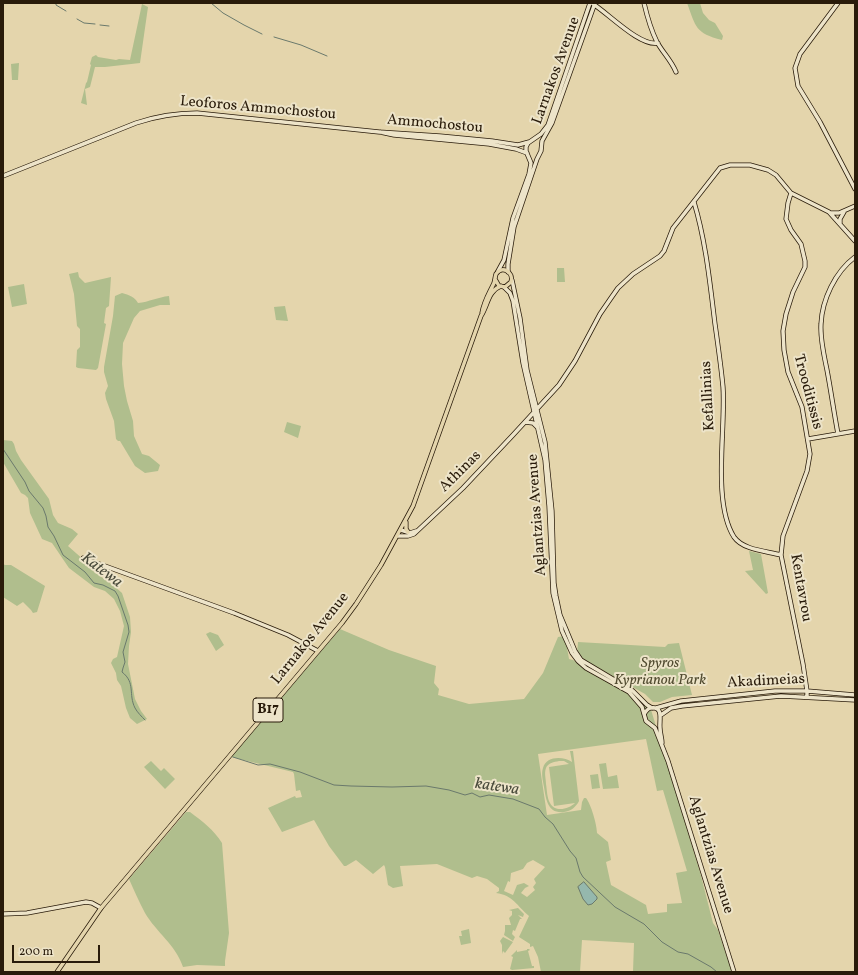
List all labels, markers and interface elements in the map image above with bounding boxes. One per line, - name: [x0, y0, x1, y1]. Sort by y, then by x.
- street label: Larnakos Avenue: [529, 15, 585, 127]
- street label: Leoforos Ammochostou: [179, 93, 337, 125]
- street label: Ammochostou: [386, 112, 484, 138]
- street label: Trooditissis: [788, 353, 826, 431]
- street label: Kefallinias: [698, 361, 720, 431]
- street label: Athinas: [436, 447, 486, 497]
- street label: Aglantzias Avenue: [525, 453, 551, 577]
- water label: Katewa: [76, 549, 126, 593]
- street label: Kentavrou: [785, 553, 815, 623]
- street label: Larnakos Avenue: [268, 589, 354, 689]
- park label: Spyros Kyprianou Park: [614, 655, 706, 690]
- street label: Akadimeias: [727, 671, 805, 693]
- road number: B17: [253, 698, 283, 722]
- water label: katewa: [474, 775, 520, 801]
- street label: Aglantzias Avenue: [684, 794, 736, 916]
- scale bar: [14, 937, 102, 963]
- text: 200 m: [19, 944, 53, 960]

